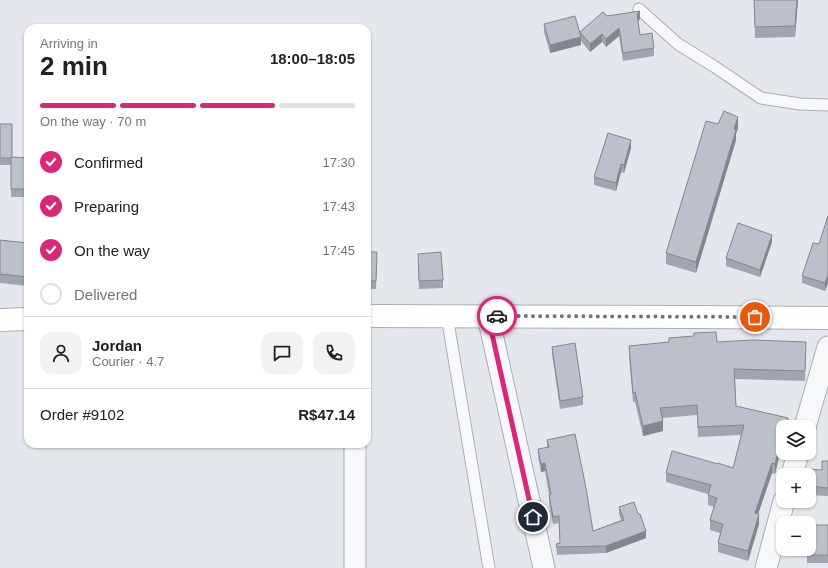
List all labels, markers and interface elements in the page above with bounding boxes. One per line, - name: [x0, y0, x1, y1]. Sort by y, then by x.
- text: Arriving in: [40, 36, 98, 51]
- text: 18:00–18:05: [270, 50, 355, 67]
- text: 2 min: [40, 51, 108, 81]
- text: On the way · 70 m: [40, 114, 146, 129]
- icon: check: [40, 151, 62, 173]
- text: Confirmed: [74, 154, 143, 171]
- text: 17:30: [322, 155, 355, 170]
- icon: check: [40, 195, 62, 217]
- text: Preparing: [74, 198, 139, 215]
- text: 17:43: [322, 199, 355, 214]
- icon: check: [40, 239, 62, 261]
- text: On the way: [74, 242, 150, 259]
- text: 17:45: [322, 243, 355, 258]
- text: Delivered: [74, 286, 137, 303]
- courier: [477, 296, 517, 336]
- pin: [738, 300, 772, 334]
- icon: car: [486, 305, 508, 327]
- icon: bag: [744, 306, 766, 328]
- button: person: [40, 332, 82, 374]
- button: chat: [261, 332, 303, 374]
- button: phone: [313, 332, 355, 374]
- text: Jordan: [92, 337, 142, 354]
- text: Courier · 4.7: [92, 354, 164, 369]
- text: Order #9102: [40, 406, 124, 423]
- text: R$47.14: [298, 406, 355, 423]
- map controls: [776, 420, 816, 556]
- button: layers: [776, 420, 816, 460]
- button: +: [776, 468, 816, 508]
- pin: [516, 500, 550, 534]
- icon: home: [522, 506, 544, 528]
- button: −: [776, 516, 816, 556]

